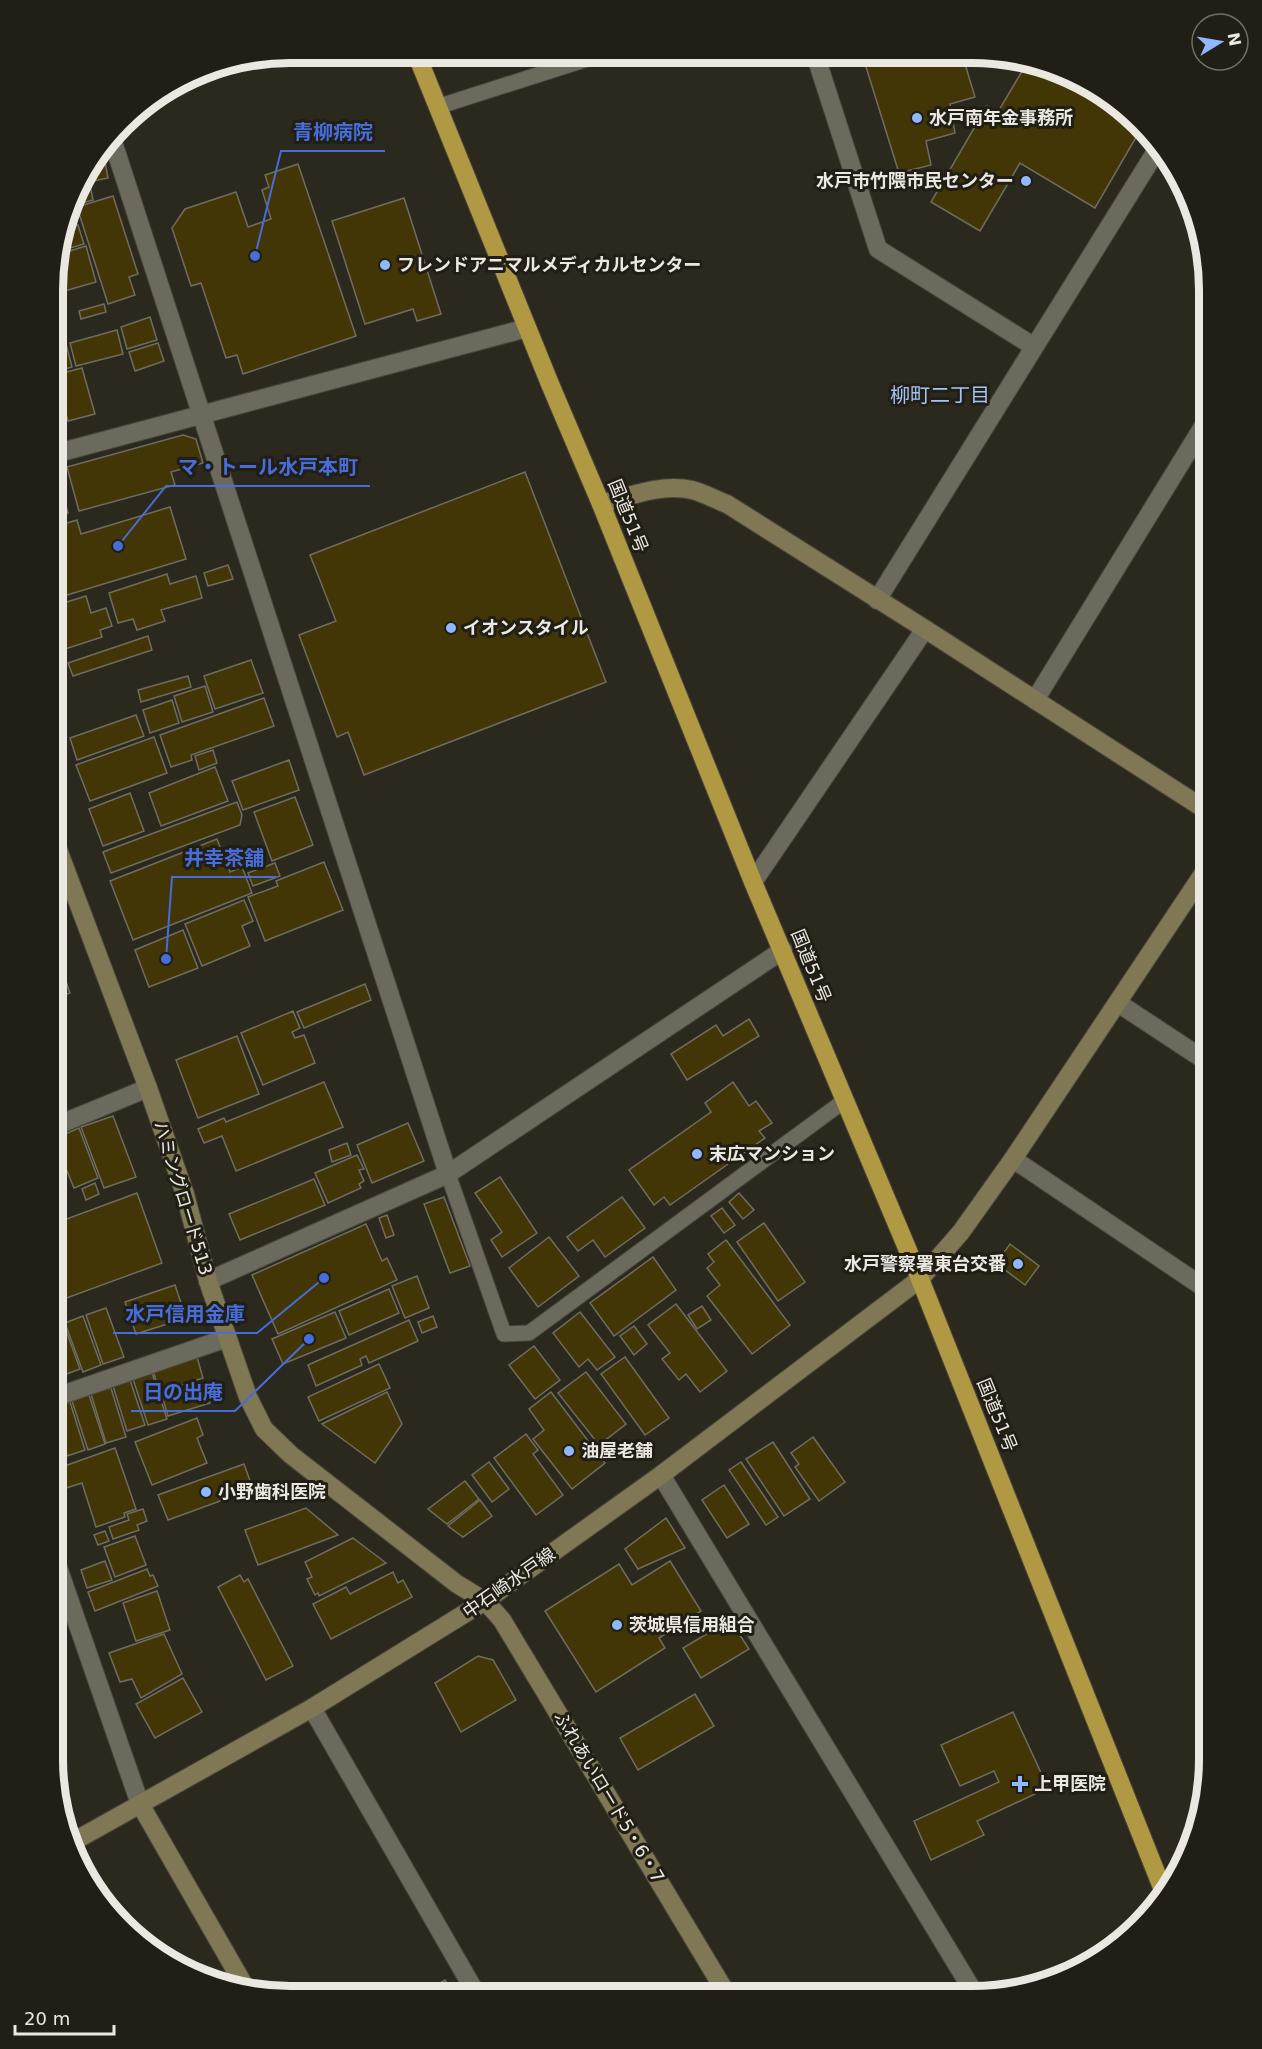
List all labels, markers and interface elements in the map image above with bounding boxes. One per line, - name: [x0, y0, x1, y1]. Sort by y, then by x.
- north arrow: [1190, 12, 1250, 72]
- text: N: [1224, 31, 1245, 48]
- place label: 水戸南年金事務所: [929, 107, 1073, 128]
- marker: 水戸南年金事務所: [910, 111, 924, 125]
- callout: 青柳病院: [281, 113, 385, 151]
- text: 青柳病院: [293, 120, 373, 144]
- place label: 水戸市竹隈市民センター: [816, 170, 1014, 191]
- marker: 水戸市竹隈市民センター: [1019, 174, 1033, 188]
- place label: フレンドアニマルメディカルセンター: [397, 254, 701, 275]
- marker: フレンドアニマルメディカルセンター: [378, 258, 392, 272]
- district label: 柳町二丁目: [890, 383, 990, 407]
- callout: マ・トール水戸本町: [166, 448, 370, 486]
- text: マ・トール水戸本町: [178, 455, 358, 479]
- street label: 国道51号: [604, 476, 653, 555]
- place label: イオンスタイル: [463, 617, 589, 638]
- marker: イオンスタイル: [444, 621, 458, 635]
- callout: 井幸茶舗: [172, 839, 276, 877]
- text: 井幸茶舗: [184, 846, 264, 870]
- street label: 国道51号: [787, 926, 836, 1005]
- street label: ハミングロード513: [150, 1118, 217, 1278]
- place label: 末広マンション: [709, 1143, 835, 1164]
- marker: 末広マンション: [690, 1147, 704, 1161]
- place label: 水戸警察署東台交番: [844, 1253, 1006, 1274]
- marker: 水戸警察署東台交番: [1011, 1257, 1025, 1271]
- callout: 水戸信用金庫: [113, 1295, 257, 1333]
- text: 水戸信用金庫: [125, 1302, 245, 1326]
- callout: 日の出庵: [131, 1373, 235, 1411]
- street label: 国道51号: [973, 1375, 1022, 1454]
- text: 日の出庵: [143, 1380, 223, 1404]
- place label: 油屋老舗: [581, 1440, 653, 1461]
- marker: 油屋老舗: [562, 1444, 576, 1458]
- place label: 小野歯科医院: [218, 1481, 326, 1502]
- marker: 小野歯科医院: [199, 1485, 213, 1499]
- street label: 中石崎水戸線: [458, 1543, 559, 1622]
- place label: 茨城県信用組合: [629, 1614, 755, 1635]
- marker: 茨城県信用組合: [610, 1618, 624, 1632]
- street label: ふれあいロード5・6・7: [550, 1707, 669, 1886]
- place label: 上甲医院: [1034, 1773, 1106, 1794]
- marker: 上甲医院: [1011, 1775, 1029, 1793]
- scale bar: [15, 1998, 114, 2036]
- text: 20 m: [24, 2008, 70, 2029]

